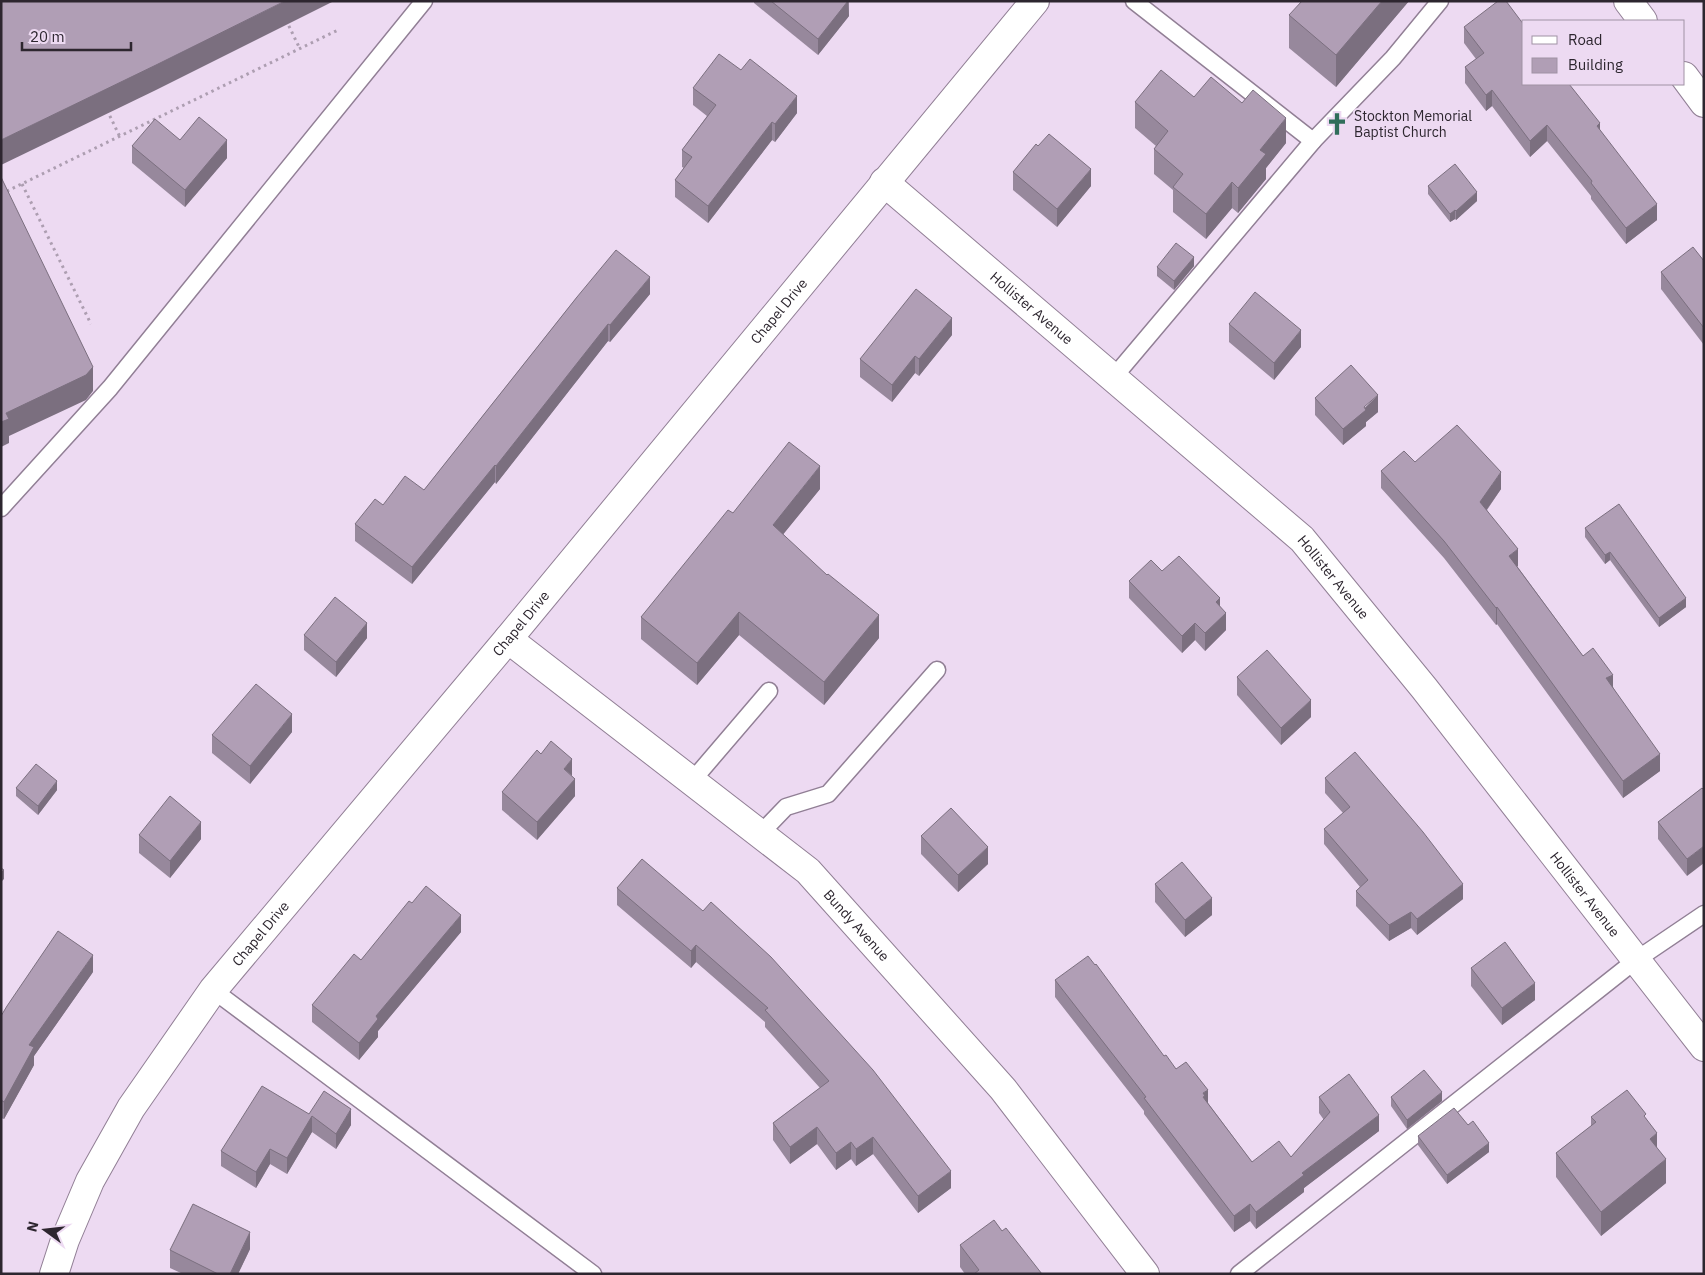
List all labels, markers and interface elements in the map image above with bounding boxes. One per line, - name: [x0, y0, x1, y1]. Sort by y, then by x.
- scale bar: [22, 20, 131, 52]
- legend: [1522, 20, 1685, 85]
- text: 20 m: [30, 27, 65, 46]
- text: Road: [1568, 30, 1603, 49]
- text: Building: [1568, 55, 1623, 74]
- place label: Stockton Memorial Baptist Church: [1354, 107, 1472, 141]
- church icon: Stockton Memorial Baptist Church: [1324, 111, 1350, 137]
- street label: Hollister Avenue: [986, 268, 1077, 349]
- street label: Chapel Drive: [747, 274, 811, 348]
- street label: Hollister Avenue: [1294, 531, 1373, 623]
- street label: Chapel Drive: [489, 587, 553, 660]
- street label: Hollister Avenue: [1546, 848, 1624, 941]
- street label: Bundy Avenue: [820, 886, 894, 965]
- street label: Chapel Drive: [228, 897, 293, 970]
- north arrow: [20, 1205, 70, 1255]
- text: N: [22, 1219, 42, 1234]

